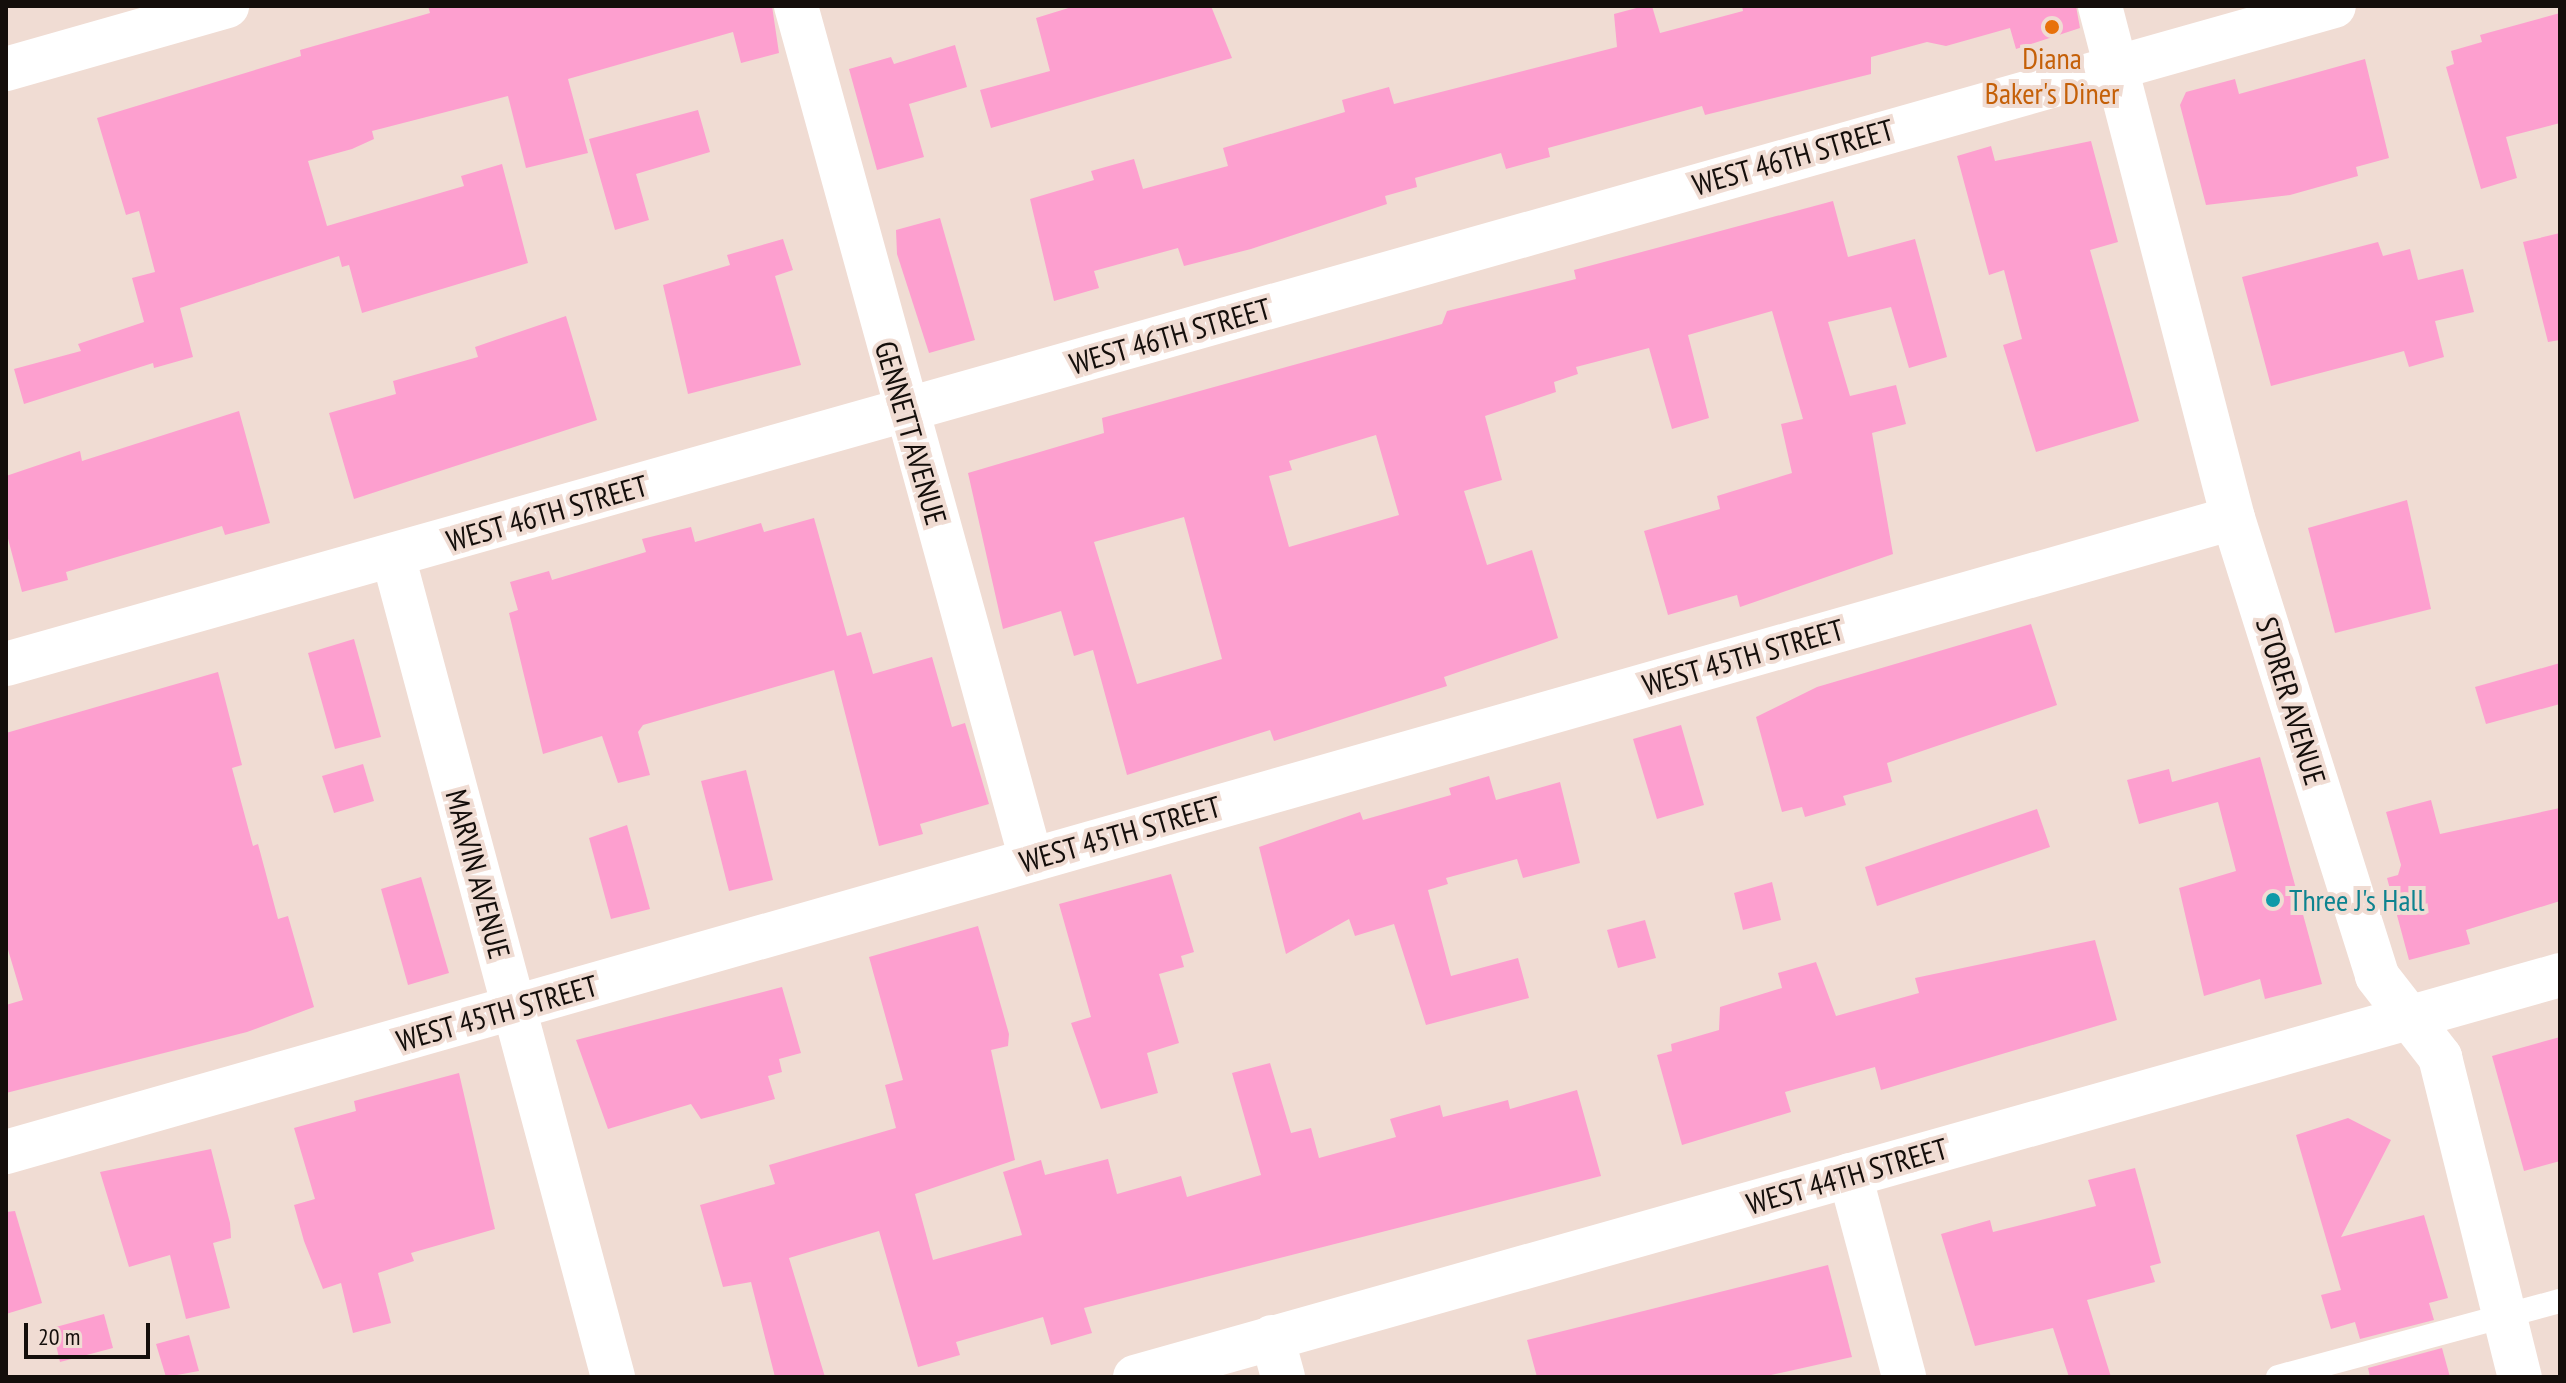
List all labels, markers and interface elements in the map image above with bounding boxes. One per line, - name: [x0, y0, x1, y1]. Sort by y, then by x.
- marker: Diana Baker's Diner: [2043, 18, 2061, 36]
- place label: Diana Baker's Diner: [1985, 40, 2119, 110]
- street label: WEST 46TH STREET: [1688, 111, 1898, 203]
- street label: WEST 46TH STREET: [1065, 290, 1275, 382]
- street label: GENNETT AVENUE: [867, 336, 955, 530]
- street label: WEST 46TH STREET: [442, 467, 652, 559]
- street label: WEST 45TH STREET: [1638, 611, 1848, 703]
- street label: STORER AVENUE: [2248, 613, 2334, 789]
- street label: MARVIN AVENUE: [438, 785, 518, 963]
- street label: WEST 45TH STREET: [1015, 788, 1225, 880]
- place label: Three J's Hall: [2289, 882, 2424, 918]
- marker: Three J's Hall: [2264, 891, 2282, 909]
- street label: WEST 45TH STREET: [392, 967, 602, 1059]
- street label: WEST 44TH STREET: [1742, 1130, 1952, 1222]
- scale bar: [28, 1307, 154, 1357]
- text: 20 m: [38, 1321, 80, 1352]

